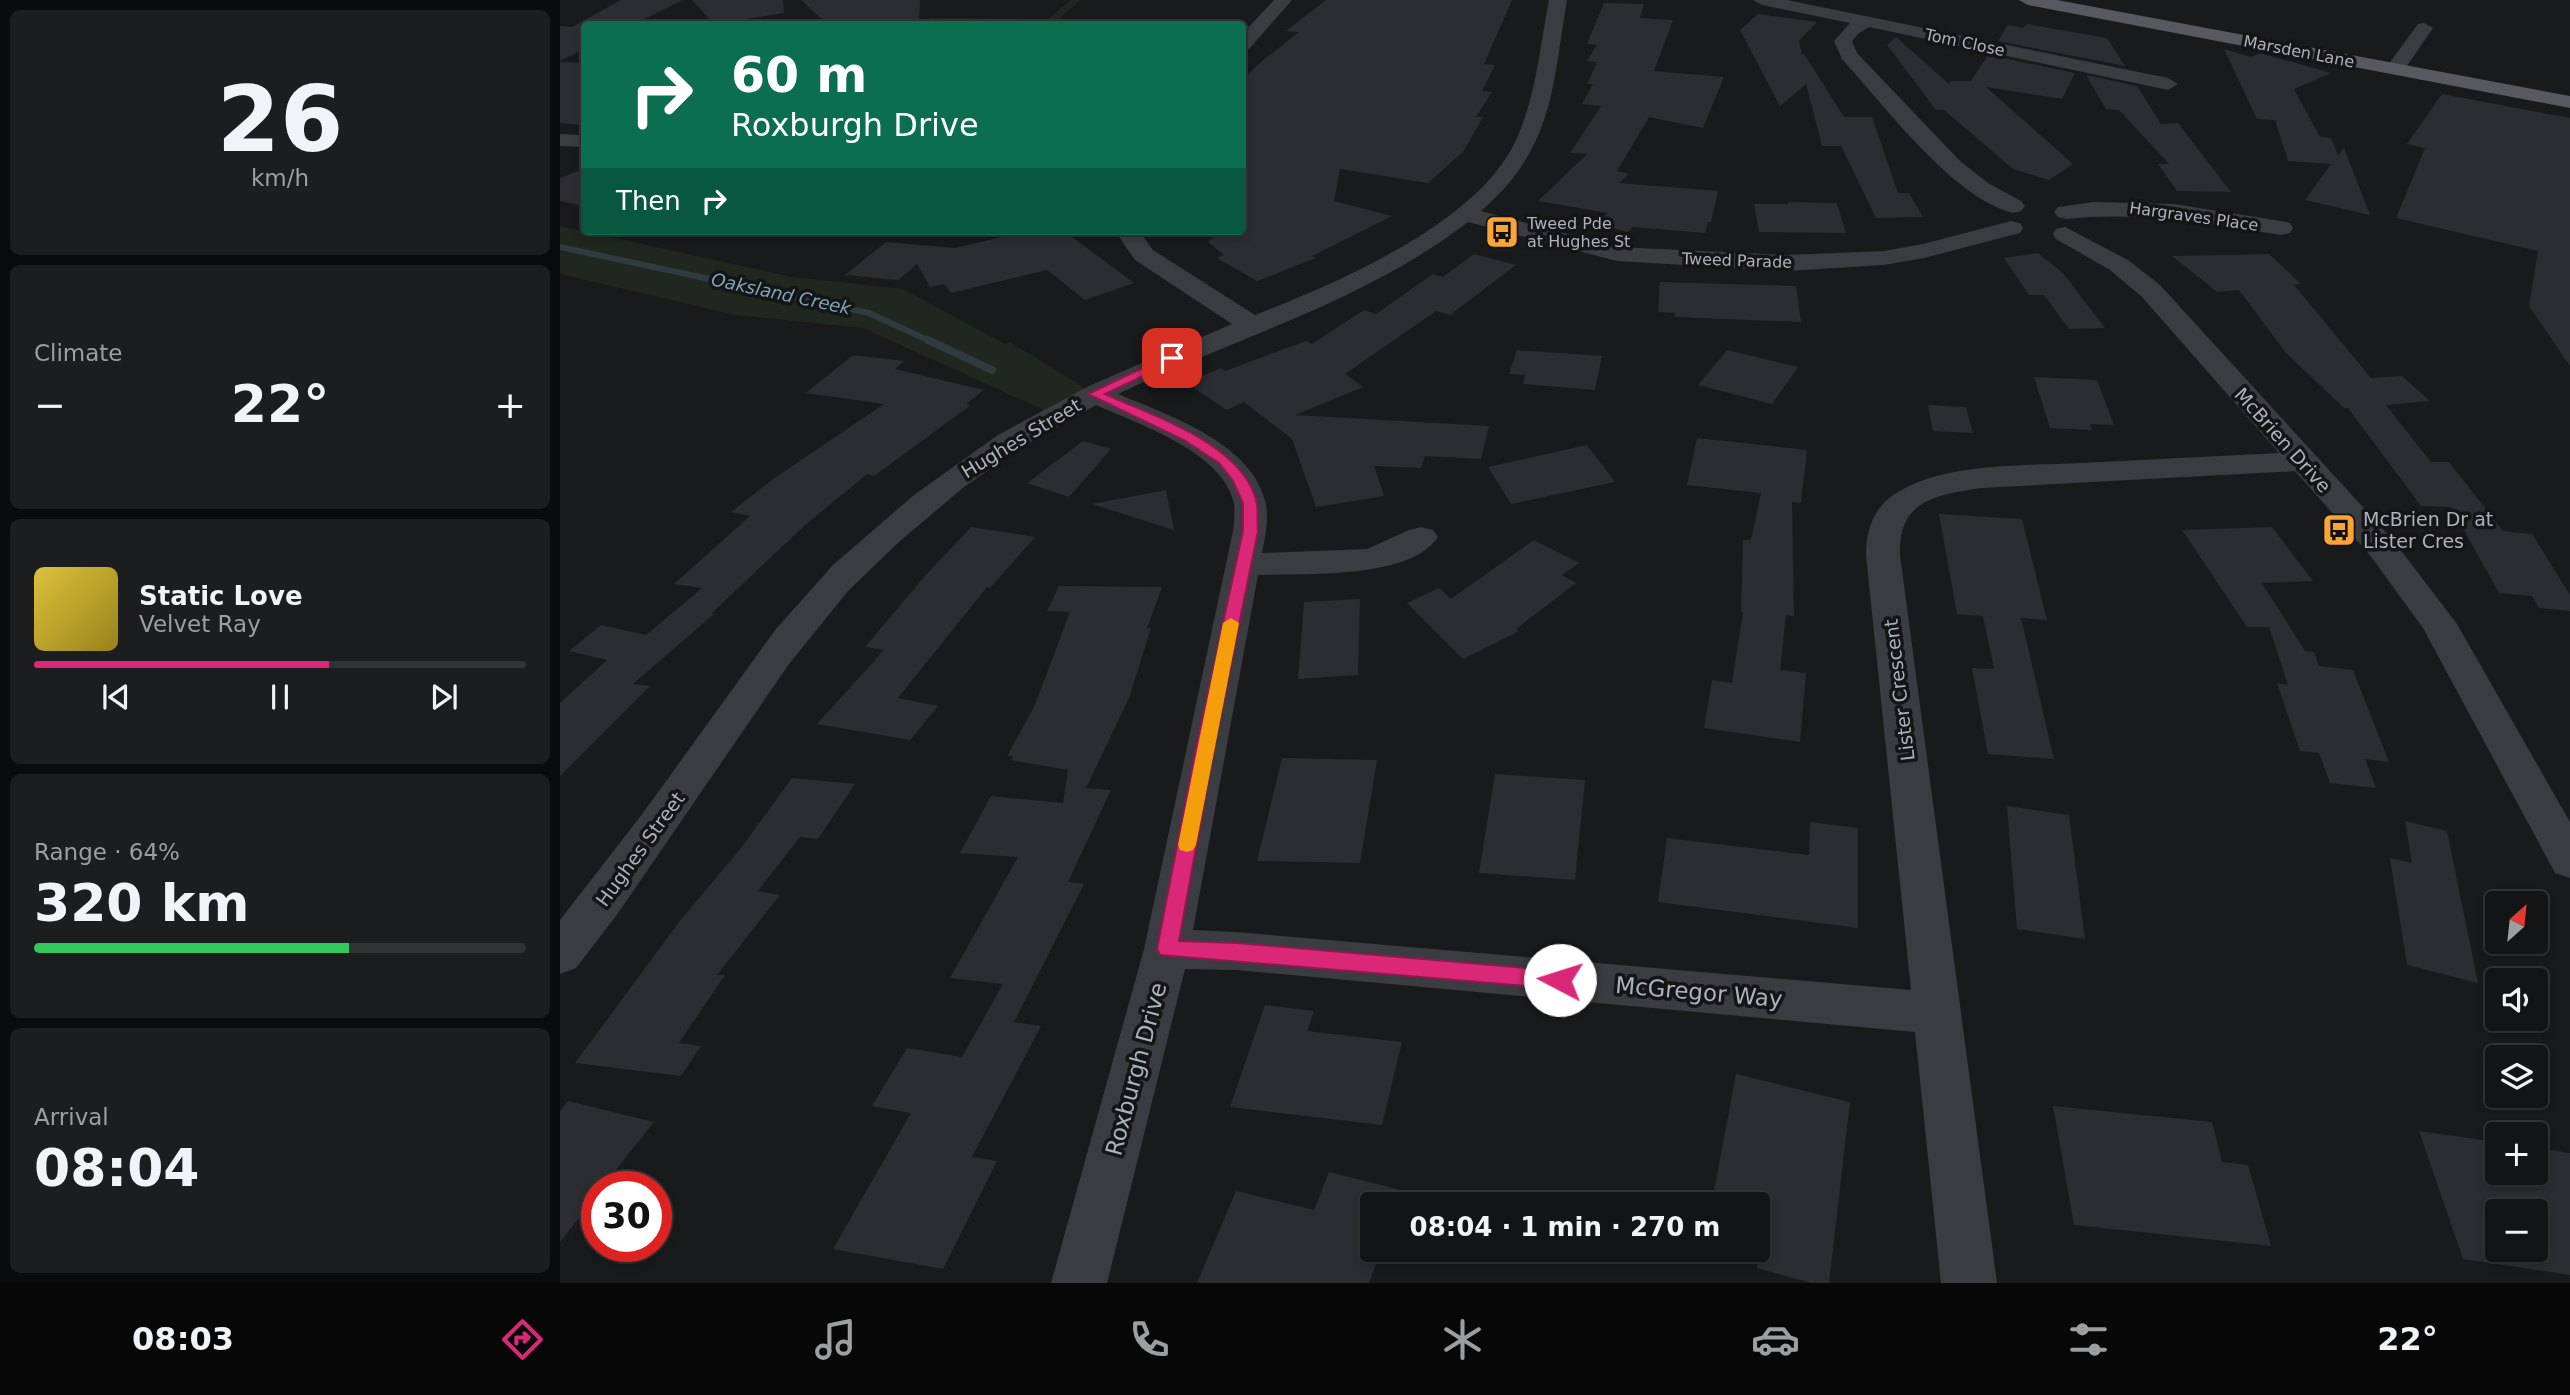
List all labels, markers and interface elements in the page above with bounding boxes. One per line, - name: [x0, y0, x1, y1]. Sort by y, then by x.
- street label: Tom Close: [1922, 25, 2007, 60]
- street label: Marsden Lane: [2242, 31, 2356, 72]
- text: 60 m: [731, 47, 867, 104]
- icon: right: [616, 49, 707, 140]
- text: 26: [217, 67, 343, 172]
- text: Roxburgh Drive: [731, 106, 979, 144]
- text: km/h: [251, 165, 309, 191]
- icon: right: [695, 182, 733, 220]
- text: Then: [616, 186, 681, 216]
- street label: Hargraves Place: [2128, 198, 2260, 235]
- bus stop icon: Tweed Pde at Hughes St: [1483, 213, 1521, 251]
- place label: Tweed Pde at Hughes St: [1526, 214, 1630, 251]
- street label: Tweed Parade: [1681, 249, 1792, 272]
- water label: Oaksland Creek: [709, 268, 854, 319]
- pin: [1142, 328, 1202, 388]
- icon: arrive: [1153, 339, 1191, 377]
- text: Climate: [34, 340, 123, 366]
- text: 22°: [231, 374, 329, 434]
- text: −: [34, 383, 66, 427]
- text: +: [494, 383, 526, 427]
- street label: McBrien Drive: [2230, 383, 2336, 497]
- street label: Hughes Street: [957, 394, 1085, 482]
- place label: McBrien Dr at Lister Cres: [2363, 508, 2493, 552]
- bus stop icon: McBrien Dr at Lister Cres: [2320, 511, 2358, 549]
- text: Static Love: [139, 581, 303, 611]
- text: Velvet Ray: [139, 611, 261, 637]
- street label: Lister Crescent: [1879, 618, 1919, 762]
- icon: previous: [97, 678, 135, 716]
- icon: pause: [261, 678, 299, 716]
- icon: next: [425, 678, 463, 716]
- street label: Hughes Street: [591, 788, 689, 910]
- text: Range · 64%: [34, 839, 180, 865]
- text: 320 km: [34, 873, 249, 933]
- north arrow: [2485, 891, 2548, 954]
- map controls: [2485, 891, 2548, 1262]
- position arrow: [1523, 943, 1597, 1017]
- button: sound: [2485, 968, 2548, 1031]
- street label: McGregor Way: [1614, 972, 1784, 1012]
- street label: Roxburgh Drive: [1100, 980, 1172, 1158]
- button: layers: [2485, 1045, 2548, 1108]
- text: Arrival: [34, 1104, 109, 1130]
- button: +: [2485, 1122, 2548, 1185]
- text: 08:04: [34, 1138, 200, 1198]
- speed limit sign: 30: [581, 1171, 672, 1262]
- button: −: [2485, 1199, 2548, 1262]
- text: 08:04 · 1 min · 270 m: [1410, 1212, 1720, 1242]
- icon: directions: [498, 1315, 547, 1364]
- icon: music: [811, 1315, 860, 1364]
- icon: phone: [1125, 1315, 1174, 1364]
- icon: climate: [1438, 1315, 1487, 1364]
- icon: car: [1751, 1315, 1800, 1364]
- icon: filters: [2064, 1315, 2113, 1364]
- text: 08:03: [132, 1320, 234, 1358]
- text: 22°: [2377, 1320, 2438, 1358]

